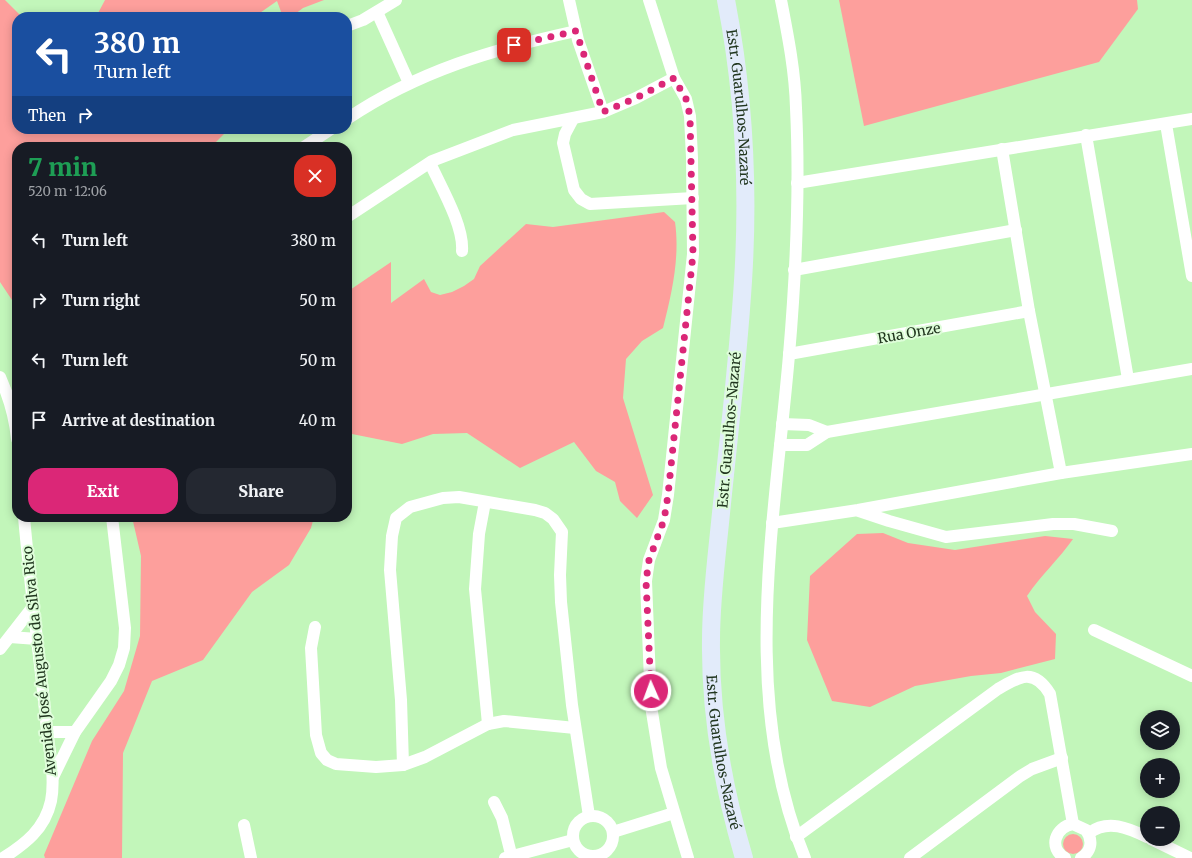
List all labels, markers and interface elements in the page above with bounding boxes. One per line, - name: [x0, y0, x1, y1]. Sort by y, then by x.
- text: 380 m: [94, 25, 180, 61]
- icon: left: [28, 28, 80, 80]
- pin: [497, 28, 531, 62]
- street label: Estr. Guarulhos-Nazaré: [722, 28, 754, 185]
- icon: arrive: [503, 34, 525, 56]
- text: Turn left: [94, 60, 171, 83]
- icon: right: [74, 104, 96, 126]
- text: Then: [28, 106, 66, 125]
- text: 7 min: [28, 152, 97, 183]
- button: close: [294, 155, 336, 197]
- text: 520 m · 12:06: [28, 183, 107, 200]
- icon: left: [28, 229, 50, 251]
- text: Turn left: [62, 231, 128, 250]
- text: 380 m: [291, 231, 336, 250]
- icon: right: [28, 289, 50, 311]
- text: Turn right: [62, 291, 140, 310]
- text: 50 m: [299, 291, 336, 310]
- street label: Rua Onze: [876, 319, 942, 347]
- icon: left: [28, 349, 50, 371]
- text: Turn left: [62, 351, 128, 370]
- text: 50 m: [299, 351, 336, 370]
- street label: Estr. Guarulhos-Nazaré: [713, 351, 745, 509]
- icon: arrive: [28, 409, 50, 431]
- text: Arrive at destination: [62, 411, 215, 430]
- text: 40 m: [299, 411, 336, 430]
- button: Exit: [28, 468, 178, 514]
- button: Share: [186, 468, 336, 514]
- street label: Avenida José Augusto da Silva Rico: [18, 545, 60, 778]
- position arrow: [630, 670, 672, 712]
- street label: Estr. Guarulhos-Nazaré: [703, 674, 745, 832]
- map controls: [1140, 710, 1180, 846]
- button: layers: [1140, 710, 1180, 750]
- button: +: [1140, 758, 1180, 798]
- button: −: [1140, 806, 1180, 846]

